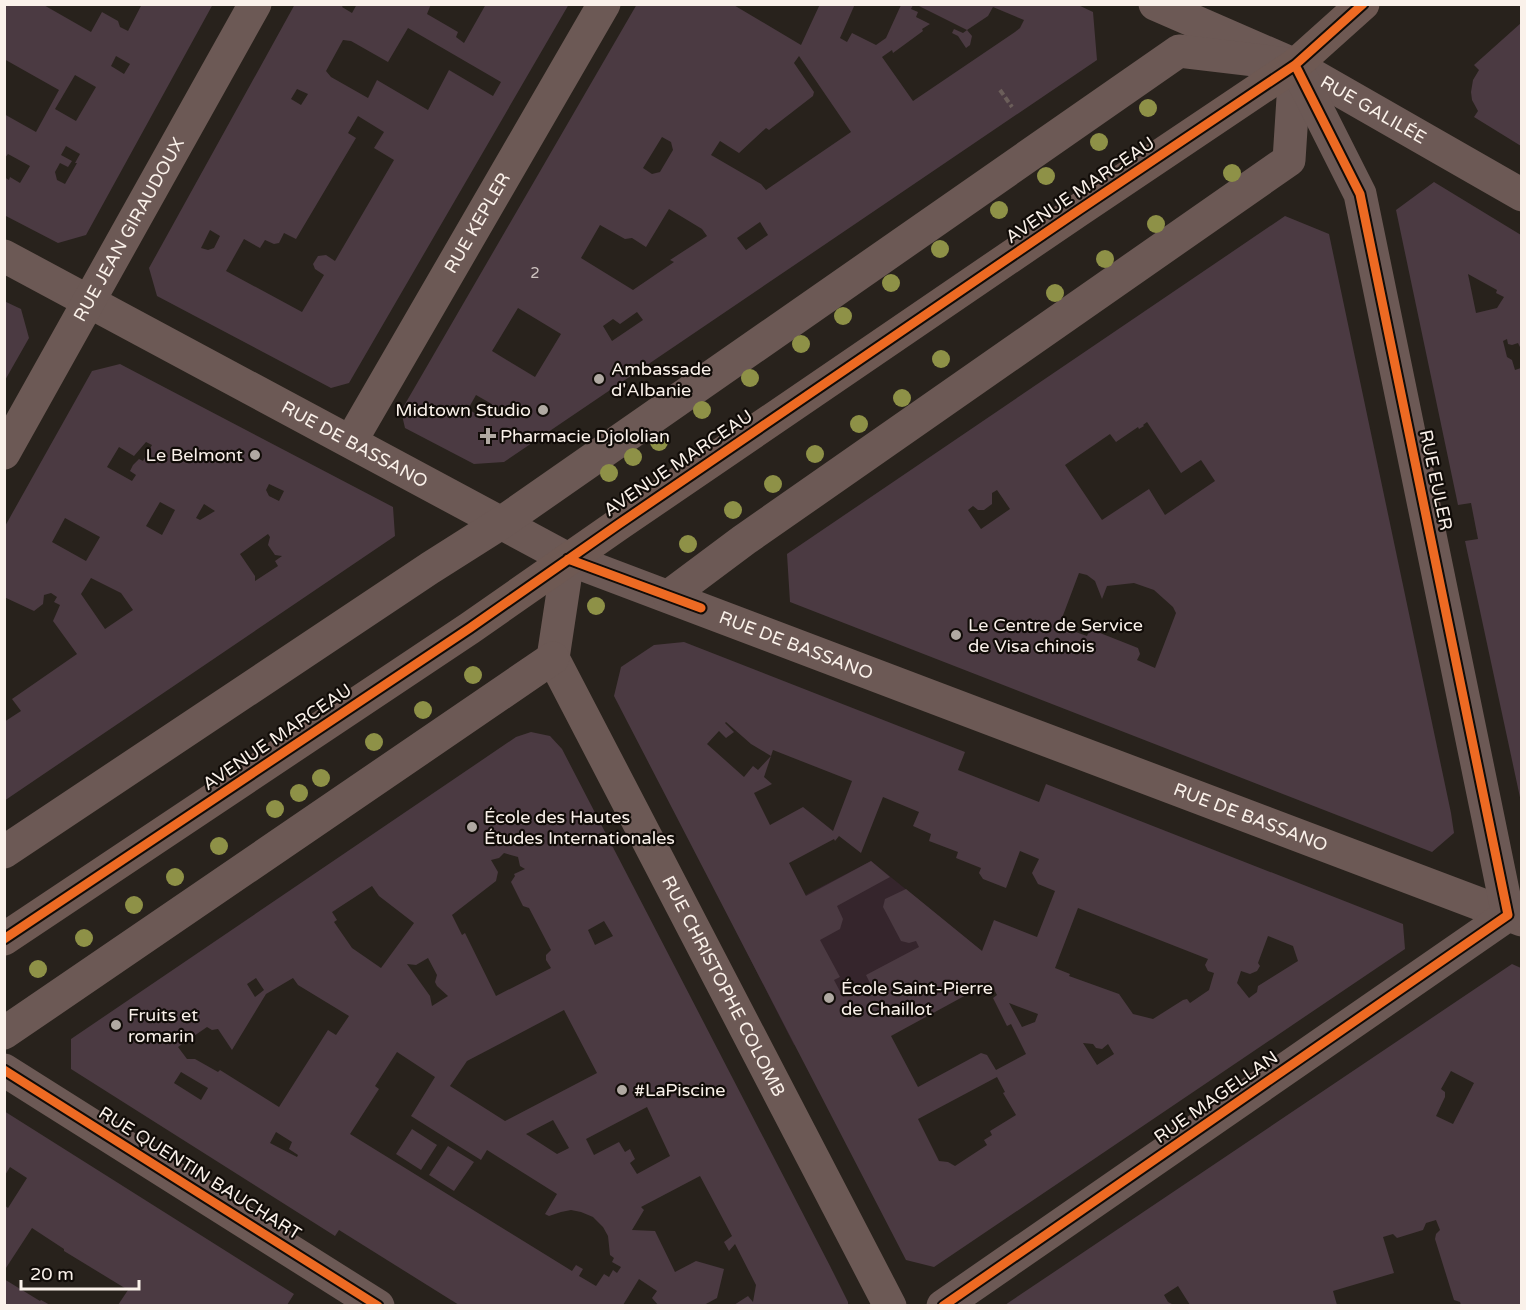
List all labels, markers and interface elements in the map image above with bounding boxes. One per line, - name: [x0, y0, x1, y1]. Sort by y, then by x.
- street label: RUE GALILÉE: [1316, 71, 1430, 149]
- street label: AVENUE MARCEAU: [1001, 132, 1159, 248]
- street label: RUE JEAN GIRAUDOUX: [69, 134, 189, 325]
- street label: RUE KEPLER: [439, 169, 515, 277]
- house number: 2: [530, 264, 540, 282]
- place label: Ambassade d'Albanie: [611, 358, 711, 401]
- marker: Ambassade d'Albanie: [592, 372, 606, 386]
- street label: RUE DE BASSANO: [278, 396, 432, 493]
- place label: Midtown Studio: [395, 399, 531, 421]
- marker: Midtown Studio: [536, 403, 550, 417]
- street label: AVENUE MARCEAU: [599, 405, 757, 521]
- place label: Pharmacie Djololian: [500, 425, 670, 447]
- street label: RUE EULER: [1415, 428, 1457, 532]
- marker: Pharmacie Djololian: [481, 429, 495, 443]
- place label: Le Belmont: [146, 444, 243, 466]
- marker: Le Belmont: [248, 448, 262, 462]
- street label: RUE DE BASSANO: [716, 606, 876, 684]
- place label: Le Centre de Service de Visa chinois: [968, 614, 1143, 657]
- marker: Le Centre de Service de Visa chinois: [949, 628, 963, 642]
- street label: AVENUE MARCEAU: [198, 679, 356, 795]
- street label: RUE DE BASSANO: [1170, 778, 1331, 856]
- place label: École des Hautes Études Internationales: [484, 806, 675, 849]
- marker: École des Hautes Études Internationales: [465, 820, 479, 834]
- street label: RUE CHRISTOPHE COLOMB: [657, 872, 790, 1100]
- place label: École Saint-Pierre de Chaillot: [841, 977, 993, 1020]
- marker: École Saint-Pierre de Chaillot: [822, 991, 836, 1005]
- place label: Fruits et romarin: [128, 1004, 198, 1047]
- marker: Fruits et romarin: [109, 1018, 123, 1032]
- street label: RUE MAGELLAN: [1150, 1046, 1282, 1148]
- place label: #LaPiscine: [634, 1079, 726, 1101]
- marker: #LaPiscine: [615, 1083, 629, 1097]
- street label: RUE QUENTIN BAUCHART: [95, 1102, 305, 1244]
- scale bar: [21, 1253, 140, 1291]
- text: 20 m: [30, 1263, 74, 1285]

